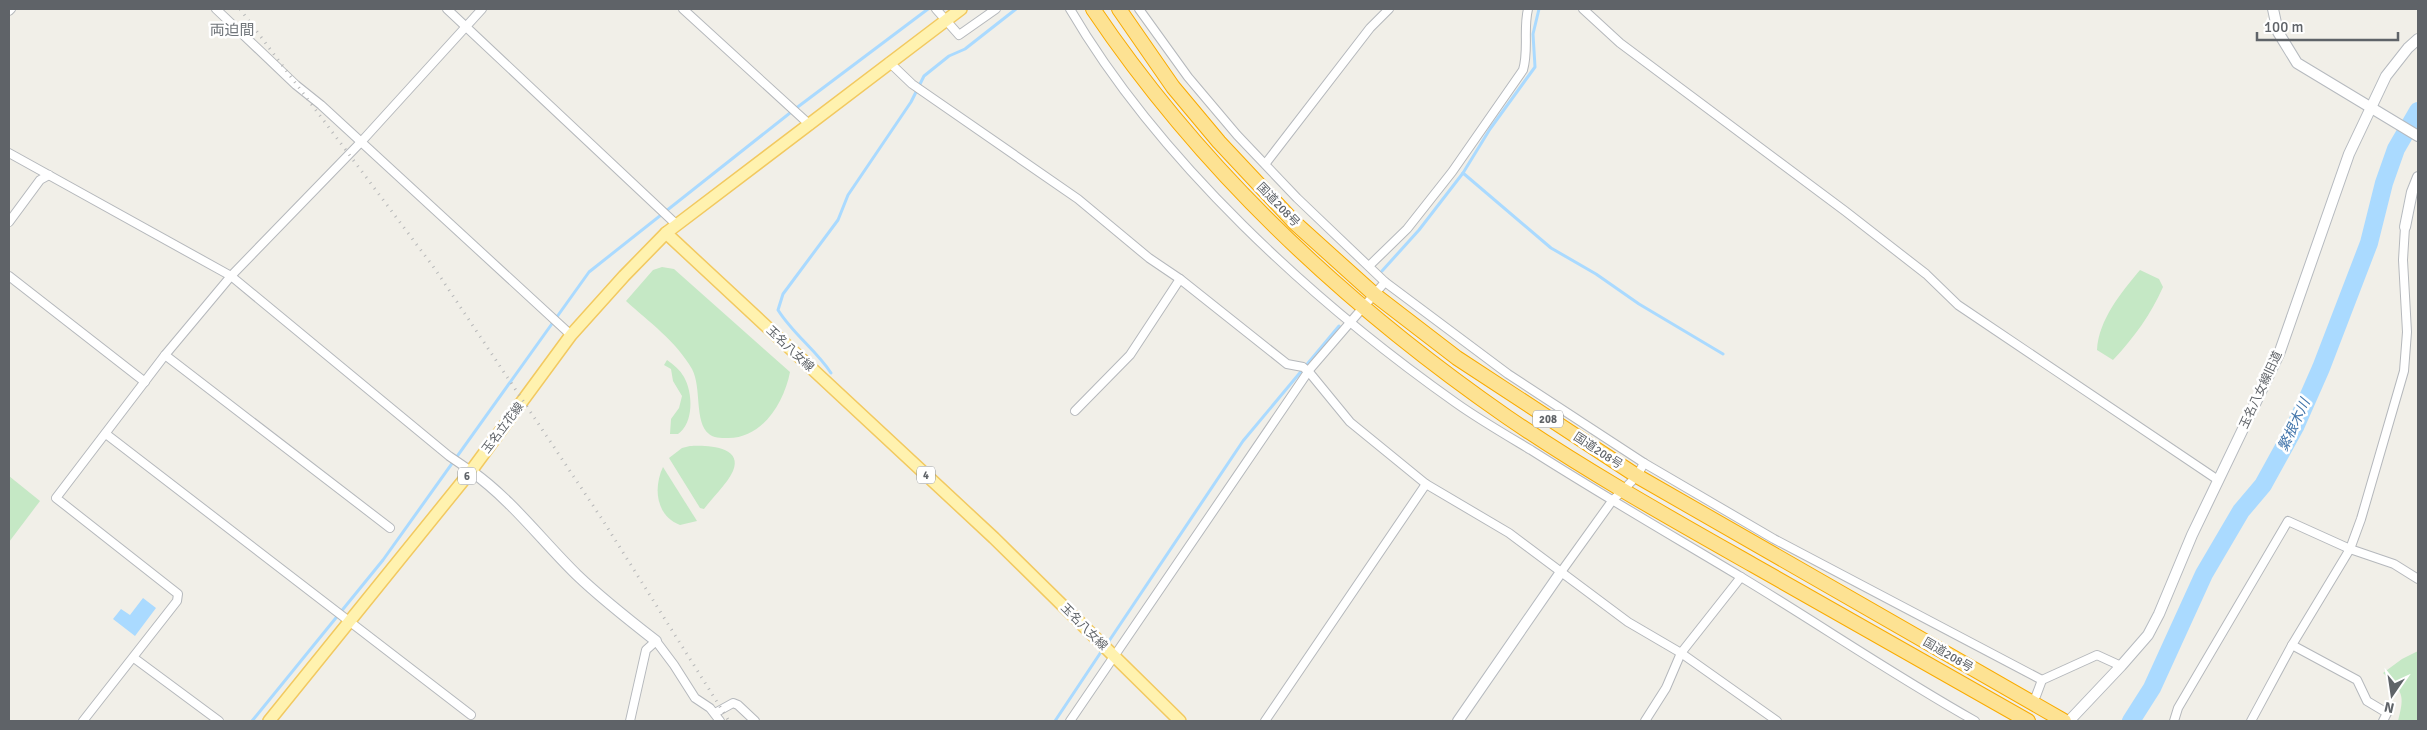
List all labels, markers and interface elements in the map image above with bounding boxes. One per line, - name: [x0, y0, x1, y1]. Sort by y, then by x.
- scale bar: [2257, 10, 2398, 42]
- text: 100 m: [2264, 18, 2304, 36]
- district label: 両迫間: [209, 21, 255, 39]
- street label: 国道208号: [1253, 180, 1303, 230]
- street label: 玉名八女線: [763, 323, 817, 375]
- street label: 玉名八女線旧道: [2236, 349, 2286, 431]
- water label: 繁根木川: [2274, 394, 2314, 454]
- street label: 玉名立花線: [479, 400, 527, 456]
- road number: 208: [1533, 410, 1563, 428]
- street label: 国道208号: [1571, 430, 1625, 472]
- road number: 4: [917, 466, 935, 484]
- road number: 6: [458, 468, 476, 484]
- street label: 玉名八女線: [1057, 600, 1111, 654]
- street label: 国道208号: [1920, 635, 1976, 675]
- north arrow: [2367, 670, 2417, 720]
- text: N: [2383, 698, 2396, 717]

